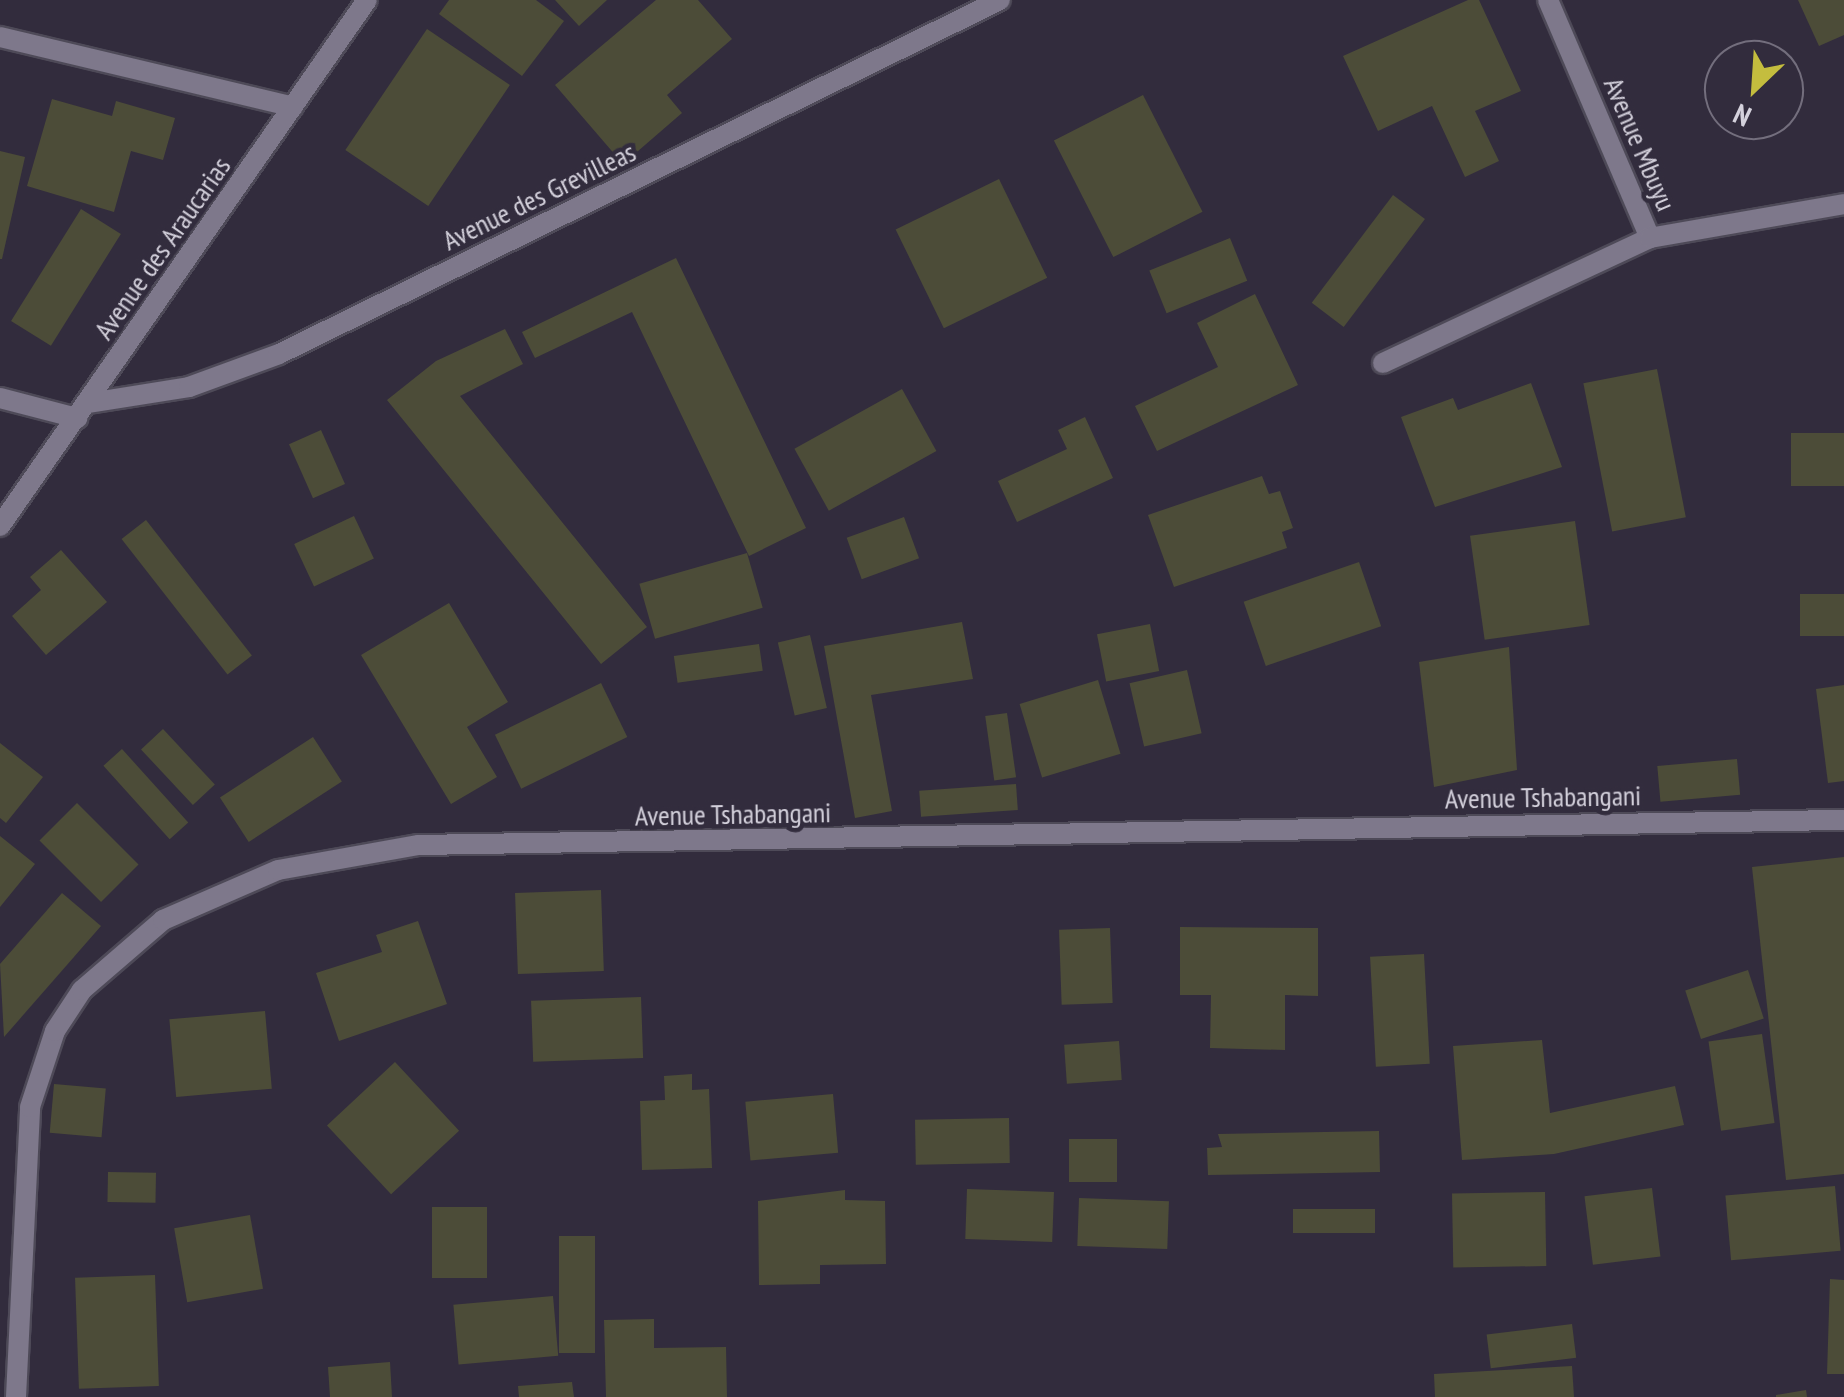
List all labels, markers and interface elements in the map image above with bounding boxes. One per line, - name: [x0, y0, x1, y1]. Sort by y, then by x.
- north arrow: [1704, 40, 1804, 140]
- street label: Avenue Mbuyu: [1597, 72, 1683, 216]
- text: N: [1727, 96, 1757, 136]
- street label: Avenue des Grevilleas: [437, 135, 641, 257]
- street label: Avenue des Araucarias: [86, 150, 238, 346]
- street label: Avenue Tshabangani: [1444, 778, 1642, 816]
- street label: Avenue Tshabangani: [634, 795, 832, 833]

